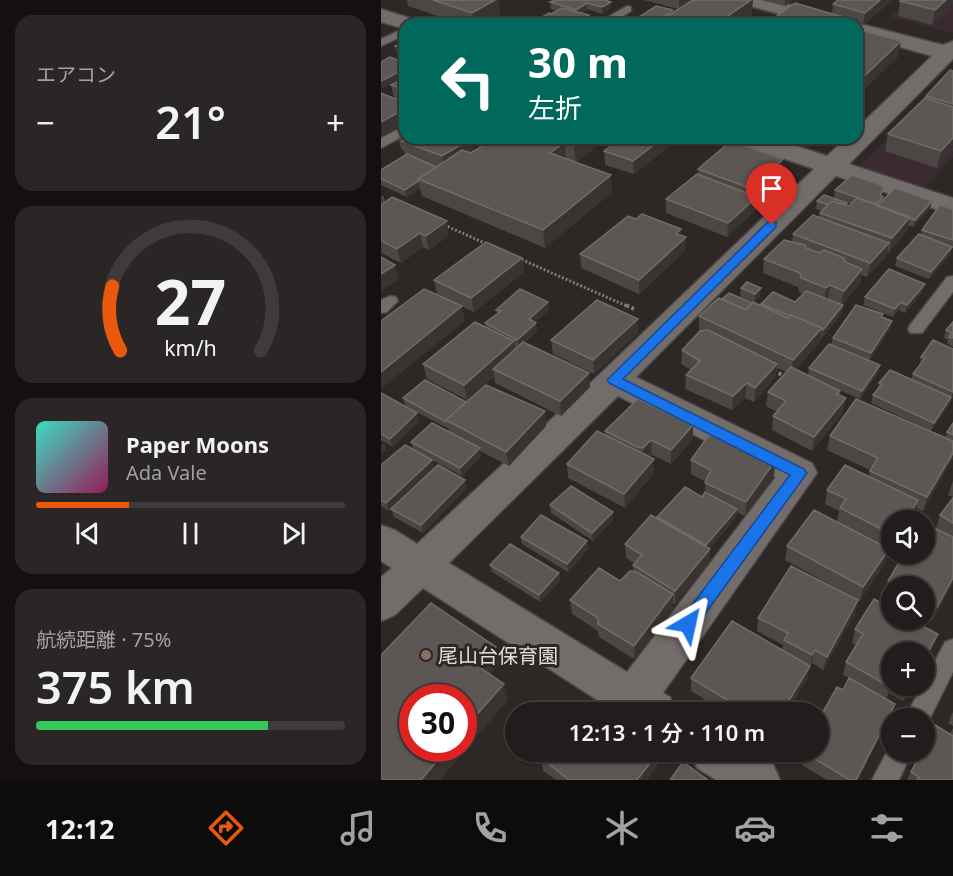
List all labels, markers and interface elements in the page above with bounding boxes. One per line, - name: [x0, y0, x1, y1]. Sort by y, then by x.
- text: 30 m: [528, 33, 628, 90]
- icon: left: [429, 42, 507, 120]
- text: エアコン: [36, 61, 116, 88]
- text: 左折: [528, 89, 582, 126]
- text: 21°: [155, 91, 226, 152]
- text: −: [36, 100, 55, 145]
- text: +: [326, 100, 345, 145]
- pin: [746, 163, 797, 225]
- icon: arrive: [755, 172, 788, 205]
- text: 27: [155, 259, 226, 344]
- text: km/h: [164, 334, 217, 363]
- text: Paper Moons: [126, 429, 269, 459]
- text: Ada Vale: [126, 459, 207, 486]
- map controls: [881, 510, 935, 762]
- button: sound: [881, 510, 935, 564]
- icon: previous: [71, 517, 104, 550]
- icon: pause: [174, 517, 207, 550]
- icon: next: [277, 517, 310, 550]
- button: search: [881, 576, 935, 630]
- position arrow: [656, 592, 720, 656]
- text: 航続距離 · 75%: [36, 626, 171, 653]
- place label: 尾山台保育園: [438, 642, 558, 669]
- button: +: [881, 642, 935, 696]
- marker: 尾山台保育園: [419, 648, 433, 662]
- text: 375 km: [36, 656, 195, 717]
- speed limit sign: 30: [399, 684, 477, 762]
- button: −: [881, 708, 935, 762]
- text: 12:13 · 1 分 · 110 m: [569, 717, 765, 747]
- icon: directions: [205, 807, 247, 849]
- icon: music: [337, 807, 379, 849]
- icon: phone: [469, 807, 511, 849]
- icon: climate: [601, 807, 643, 849]
- icon: car: [734, 807, 776, 849]
- icon: filters: [866, 807, 908, 849]
- text: 12:12: [45, 810, 114, 847]

